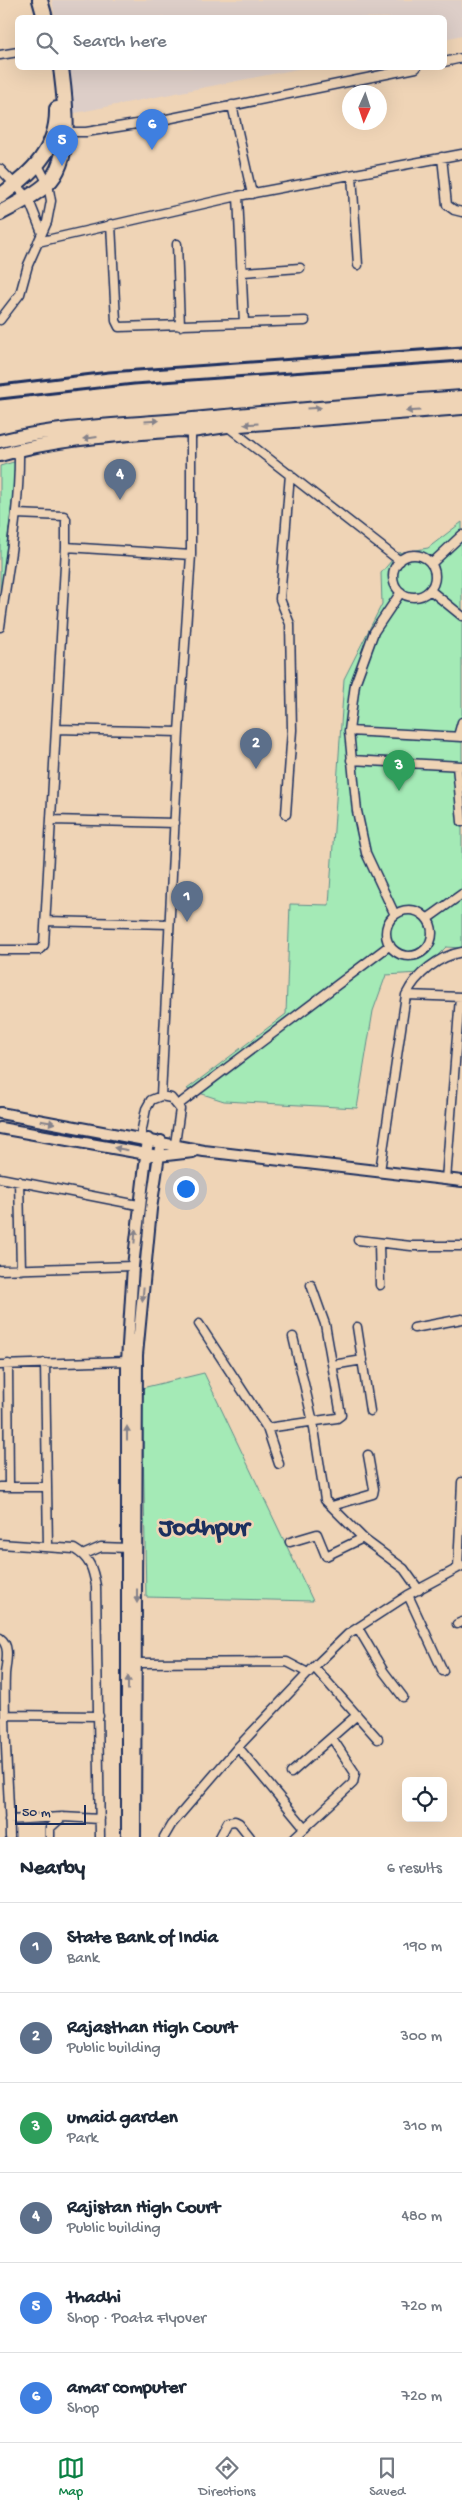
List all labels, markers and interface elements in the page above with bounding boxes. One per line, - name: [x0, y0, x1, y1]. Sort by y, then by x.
- search box: [15, 15, 447, 70]
- icon: search: [33, 29, 61, 57]
- text: Search here: [73, 31, 167, 54]
- north arrow: [342, 85, 387, 130]
- pin: 6: [136, 109, 168, 150]
- pin: 5: [46, 125, 78, 166]
- one-way arrow: [306, 403, 322, 411]
- one-way arrow: [405, 408, 421, 416]
- one-way arrow: [144, 417, 160, 425]
- one-way arrow: [243, 420, 259, 428]
- one-way arrow: [82, 434, 98, 442]
- pin: 4: [104, 459, 136, 500]
- pin: 2: [240, 728, 272, 769]
- pin: 3: [383, 750, 415, 791]
- pin: 1: [171, 881, 203, 922]
- one-way arrow: [40, 1118, 56, 1126]
- one-way arrow: [113, 1145, 129, 1153]
- your location: [173, 1176, 199, 1202]
- one-way arrow: [132, 1228, 140, 1244]
- one-way arrow: [139, 1286, 147, 1302]
- one-way arrow: [123, 1425, 131, 1441]
- district label: Jodhpur: [158, 1514, 252, 1545]
- one-way arrow: [133, 1588, 141, 1604]
- one-way arrow: [124, 1675, 132, 1691]
- map controls: [402, 1777, 447, 1822]
- button: locate: [402, 1777, 447, 1822]
- scale bar: [15, 1802, 86, 1825]
- text: 50 m: [22, 1805, 51, 1822]
- text: Nearby: [20, 1857, 85, 1882]
- text: 6 results: [387, 1860, 442, 1879]
- text: State Bank of India: [67, 1927, 218, 1950]
- text: 1: [33, 1938, 39, 1957]
- text: 190 m: [403, 1938, 442, 1957]
- text: Bank: [67, 1950, 99, 1969]
- text: Rajasthan High Court: [67, 2017, 237, 2040]
- text: 2: [32, 2028, 40, 2047]
- text: 300 m: [400, 2028, 442, 2047]
- text: Public building: [67, 2040, 161, 2059]
- text: umaid garden: [67, 2107, 178, 2130]
- text: 3: [32, 2118, 40, 2137]
- text: 310 m: [403, 2118, 442, 2137]
- text: Park: [67, 2130, 98, 2149]
- text: Rajistan High Court: [67, 2197, 220, 2220]
- text: 4: [32, 2208, 40, 2227]
- text: 480 m: [401, 2208, 442, 2227]
- text: Public building: [67, 2220, 161, 2239]
- text: thadhi: [67, 2287, 121, 2310]
- text: 5: [32, 2298, 40, 2317]
- text: 720 m: [402, 2298, 442, 2317]
- text: Shop · Poata Flyover: [67, 2310, 206, 2329]
- text: amar computer: [67, 2377, 185, 2400]
- text: 6: [32, 2388, 40, 2407]
- text: 720 m: [402, 2388, 442, 2407]
- text: Shop: [67, 2400, 99, 2419]
- tab: Map: [57, 2454, 85, 2501]
- tab: Directions: [199, 2454, 256, 2501]
- tab: Saved: [369, 2454, 405, 2501]

